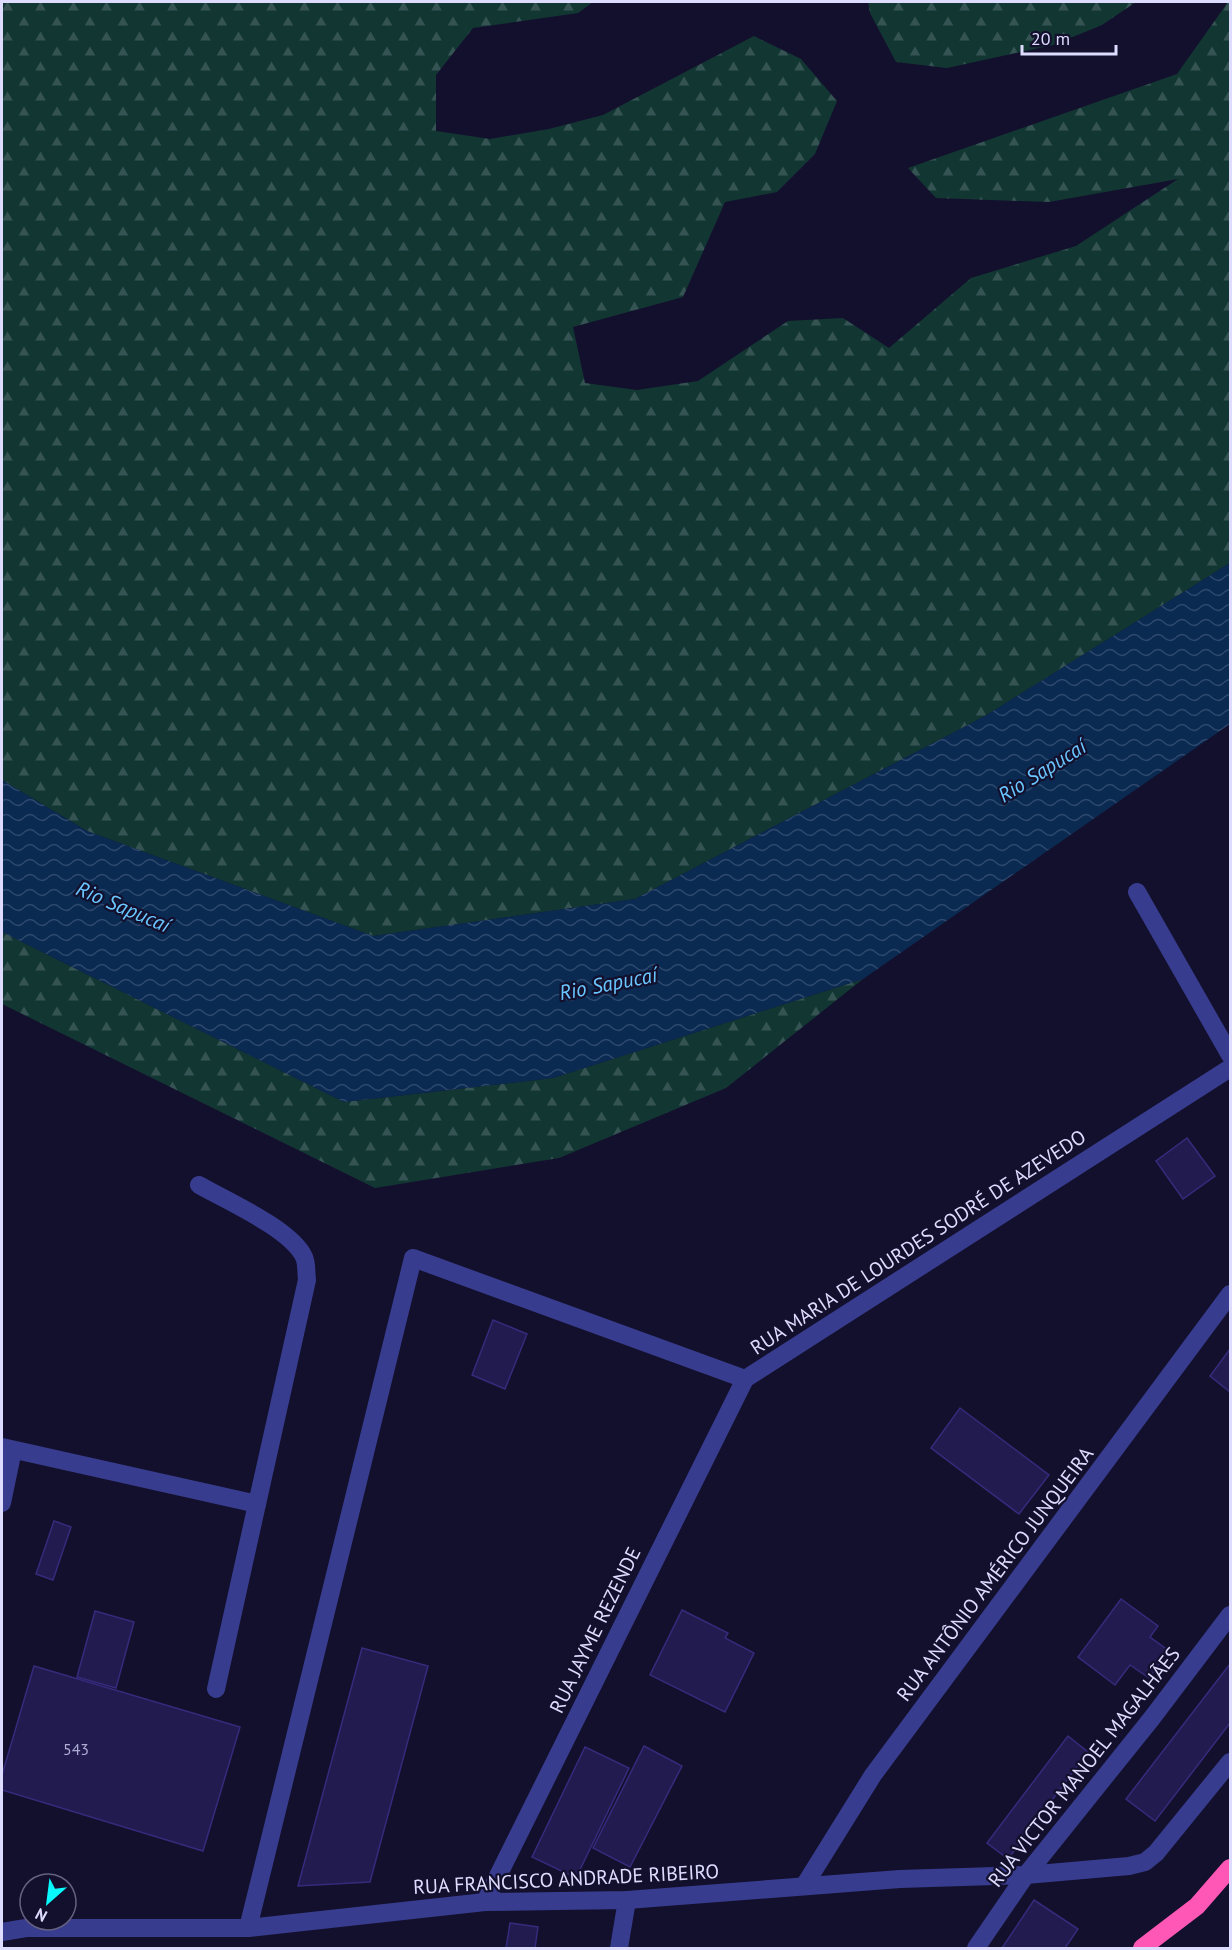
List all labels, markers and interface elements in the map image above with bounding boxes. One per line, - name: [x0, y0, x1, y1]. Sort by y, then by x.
- scale bar: [1022, 18, 1116, 56]
- text: 20 m: [1031, 27, 1070, 50]
- water label: Rio Sapucaí: [993, 731, 1093, 808]
- water label: Rio Sapucaí: [72, 875, 176, 939]
- water label: Rio Sapucaí: [557, 960, 662, 1006]
- street label: RUA MARIA DE LOURDES SODRÉ DE AZEVEDO: [745, 1124, 1091, 1360]
- street label: RUA ANTÔNIO AMÉRICO JUNQUEIRA: [891, 1441, 1099, 1706]
- street label: RUA JAYME REZENDE: [543, 1543, 647, 1717]
- street label: RUA VICTOR MANOEL MAGALHÃES: [982, 1642, 1186, 1892]
- house number: 543: [63, 1739, 89, 1759]
- street label: RUA FRANCISCO ANDRADE RIBEIRO: [412, 1858, 720, 1900]
- north arrow: [18, 1872, 78, 1932]
- text: N: [32, 1904, 50, 1927]

